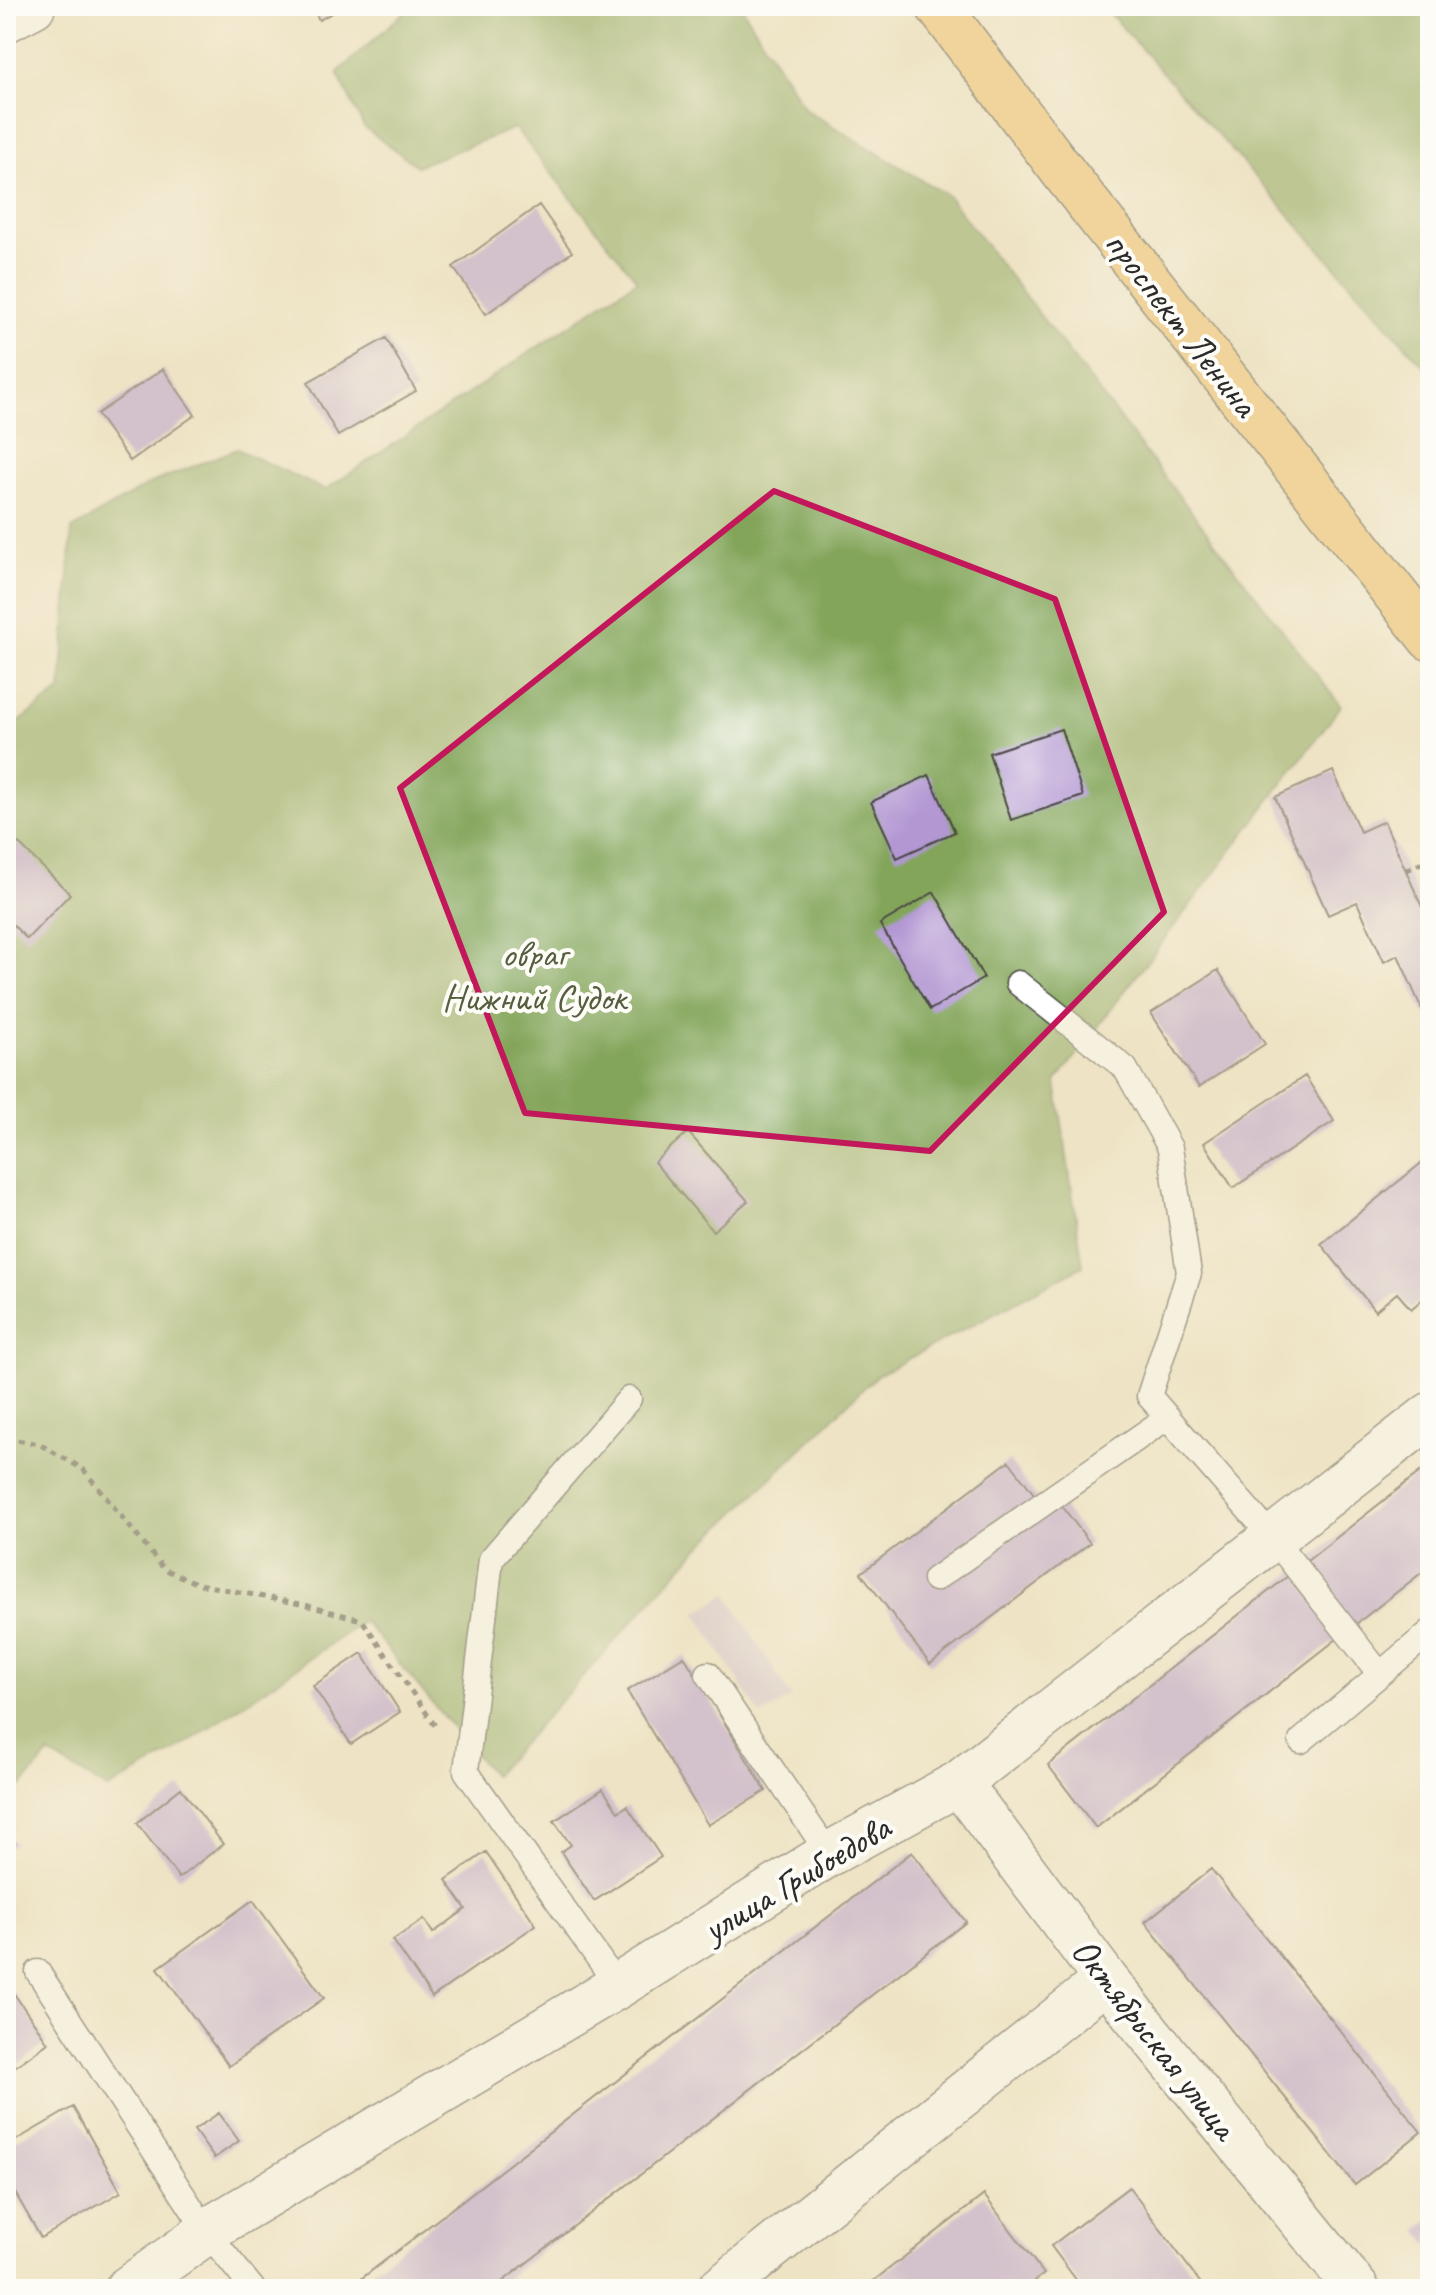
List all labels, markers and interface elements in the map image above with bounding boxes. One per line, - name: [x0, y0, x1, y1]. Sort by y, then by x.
- street label: проспект Ленина: [1094, 221, 1270, 428]
- park label: овраг Нижний Судок: [442, 930, 629, 1021]
- street label: улица Грибоедова: [692, 1803, 901, 1954]
- street label: Октябрьская улица: [1061, 1928, 1250, 2151]

